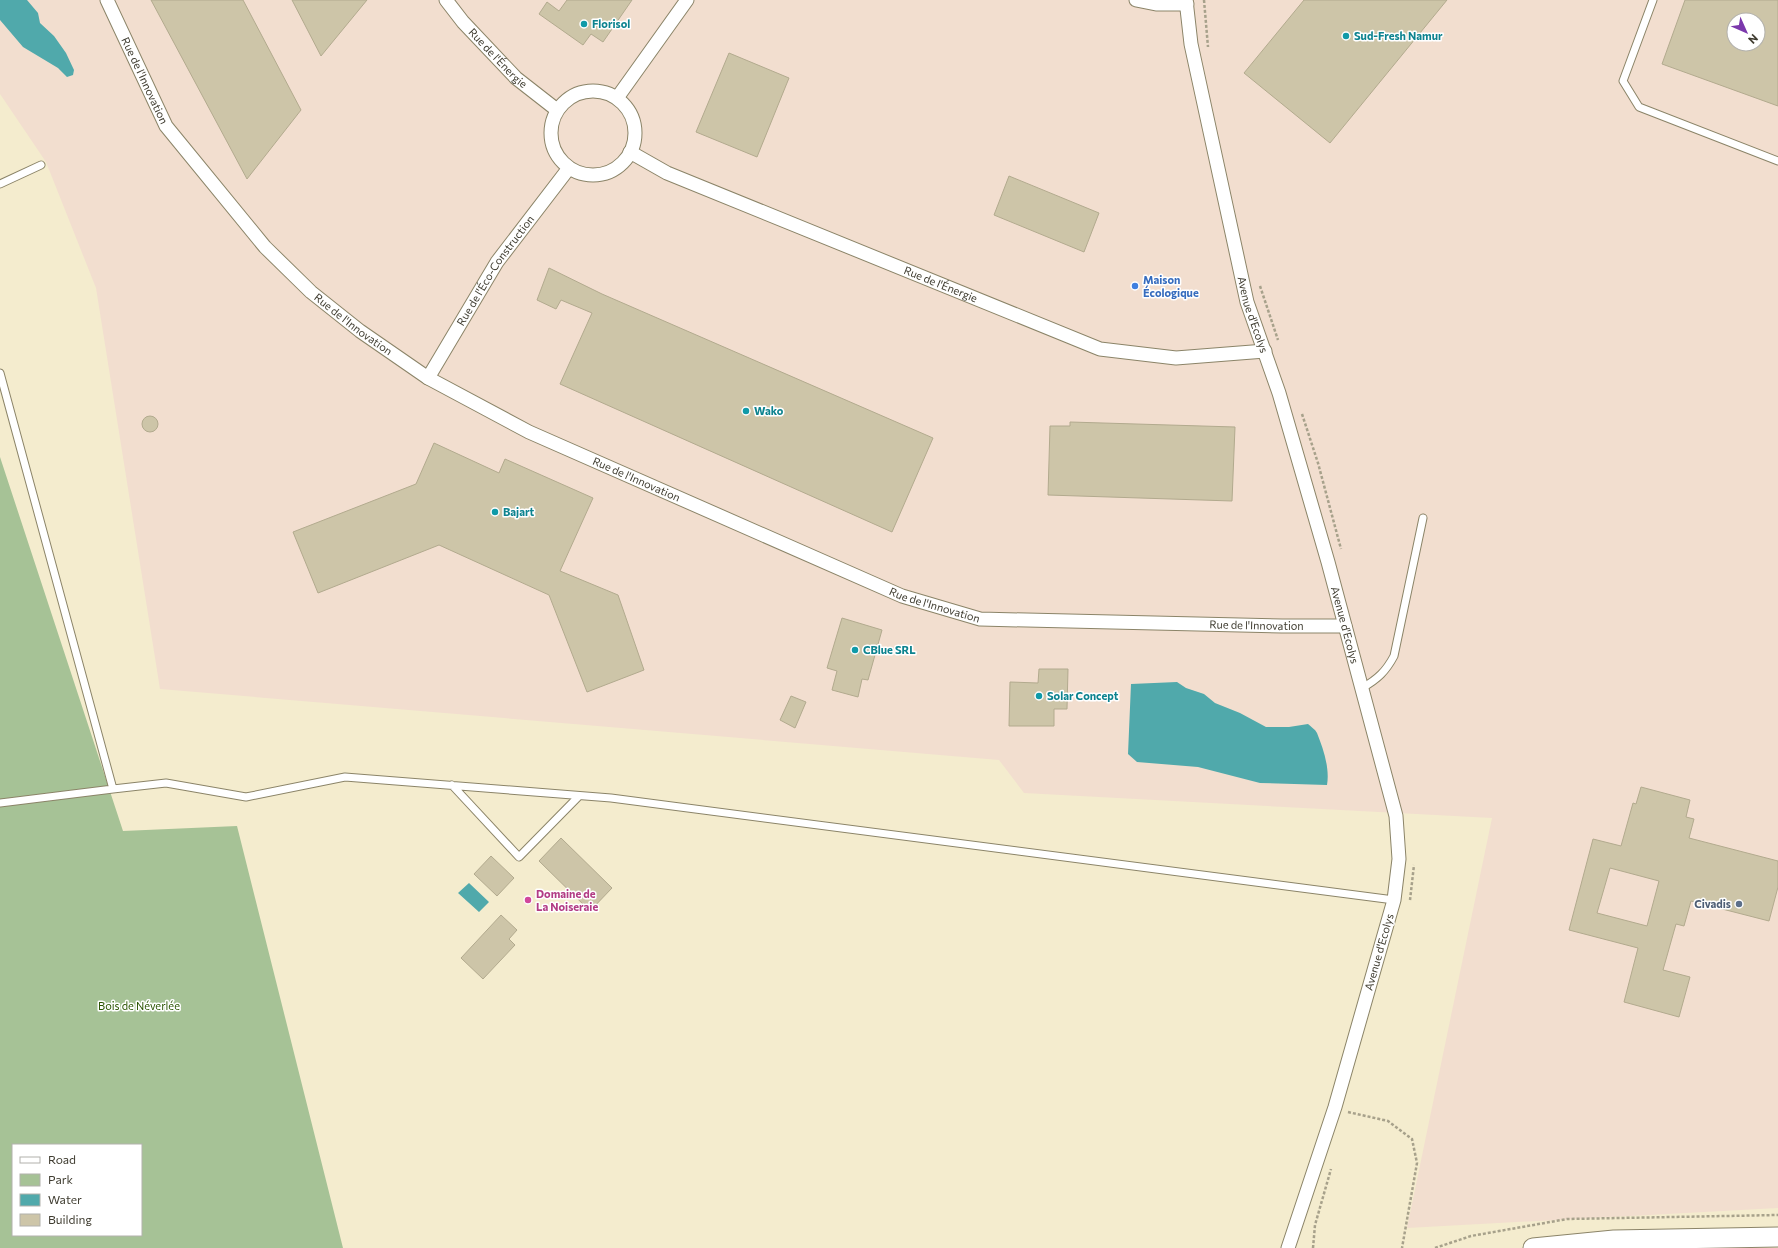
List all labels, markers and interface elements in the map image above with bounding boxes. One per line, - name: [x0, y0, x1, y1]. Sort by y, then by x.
- north arrow: [1726, 12, 1766, 52]
- place label: Florisol: [592, 17, 630, 30]
- marker: Florisol: [579, 19, 589, 29]
- street label: Rue de l'Énergie: [466, 25, 530, 90]
- place label: Sud-Fresh Namur: [1354, 29, 1443, 42]
- marker: Sud-Fresh Namur: [1341, 31, 1351, 41]
- text: N: [1746, 32, 1761, 47]
- street label: Rue de l'Innovation: [119, 35, 171, 126]
- street label: Rue de l'Éco-Construction: [454, 212, 536, 328]
- street label: Rue de l'Énergie: [902, 263, 980, 305]
- place label: Maison Écologique: [1143, 273, 1199, 299]
- street label: Avenue d'Ecolys: [1236, 275, 1271, 354]
- marker: Maison Écologique: [1130, 281, 1140, 291]
- street label: Rue de l'Innovation: [312, 290, 395, 357]
- place label: Wako: [754, 404, 784, 417]
- marker: Wako: [741, 406, 751, 416]
- street label: Rue de l'Innovation: [591, 454, 682, 504]
- place label: Bajart: [503, 505, 534, 518]
- marker: Bajart: [490, 507, 500, 517]
- street label: Rue de l'Innovation: [887, 584, 982, 625]
- street label: Avenue d'Ecolys: [1329, 585, 1362, 665]
- street label: Rue de l'Innovation: [1209, 617, 1304, 632]
- place label: CBlue SRL: [863, 643, 916, 656]
- marker: CBlue SRL: [850, 645, 860, 655]
- place label: Solar Concept: [1047, 689, 1119, 702]
- marker: Solar Concept: [1034, 691, 1044, 701]
- place label: Domaine de La Noiseraie: [536, 887, 598, 913]
- marker: Domaine de La Noiseraie: [523, 895, 533, 905]
- place label: Civadis: [1694, 897, 1731, 910]
- marker: Civadis: [1734, 899, 1744, 909]
- street label: Avenue d'Ecolys: [1361, 912, 1396, 992]
- park label: Bois de Néverlée: [98, 999, 180, 1012]
- legend: [12, 1144, 142, 1236]
- text: Road: [48, 1152, 76, 1166]
- text: Park: [48, 1172, 74, 1186]
- text: Water: [48, 1192, 82, 1206]
- text: Building: [48, 1212, 92, 1226]

